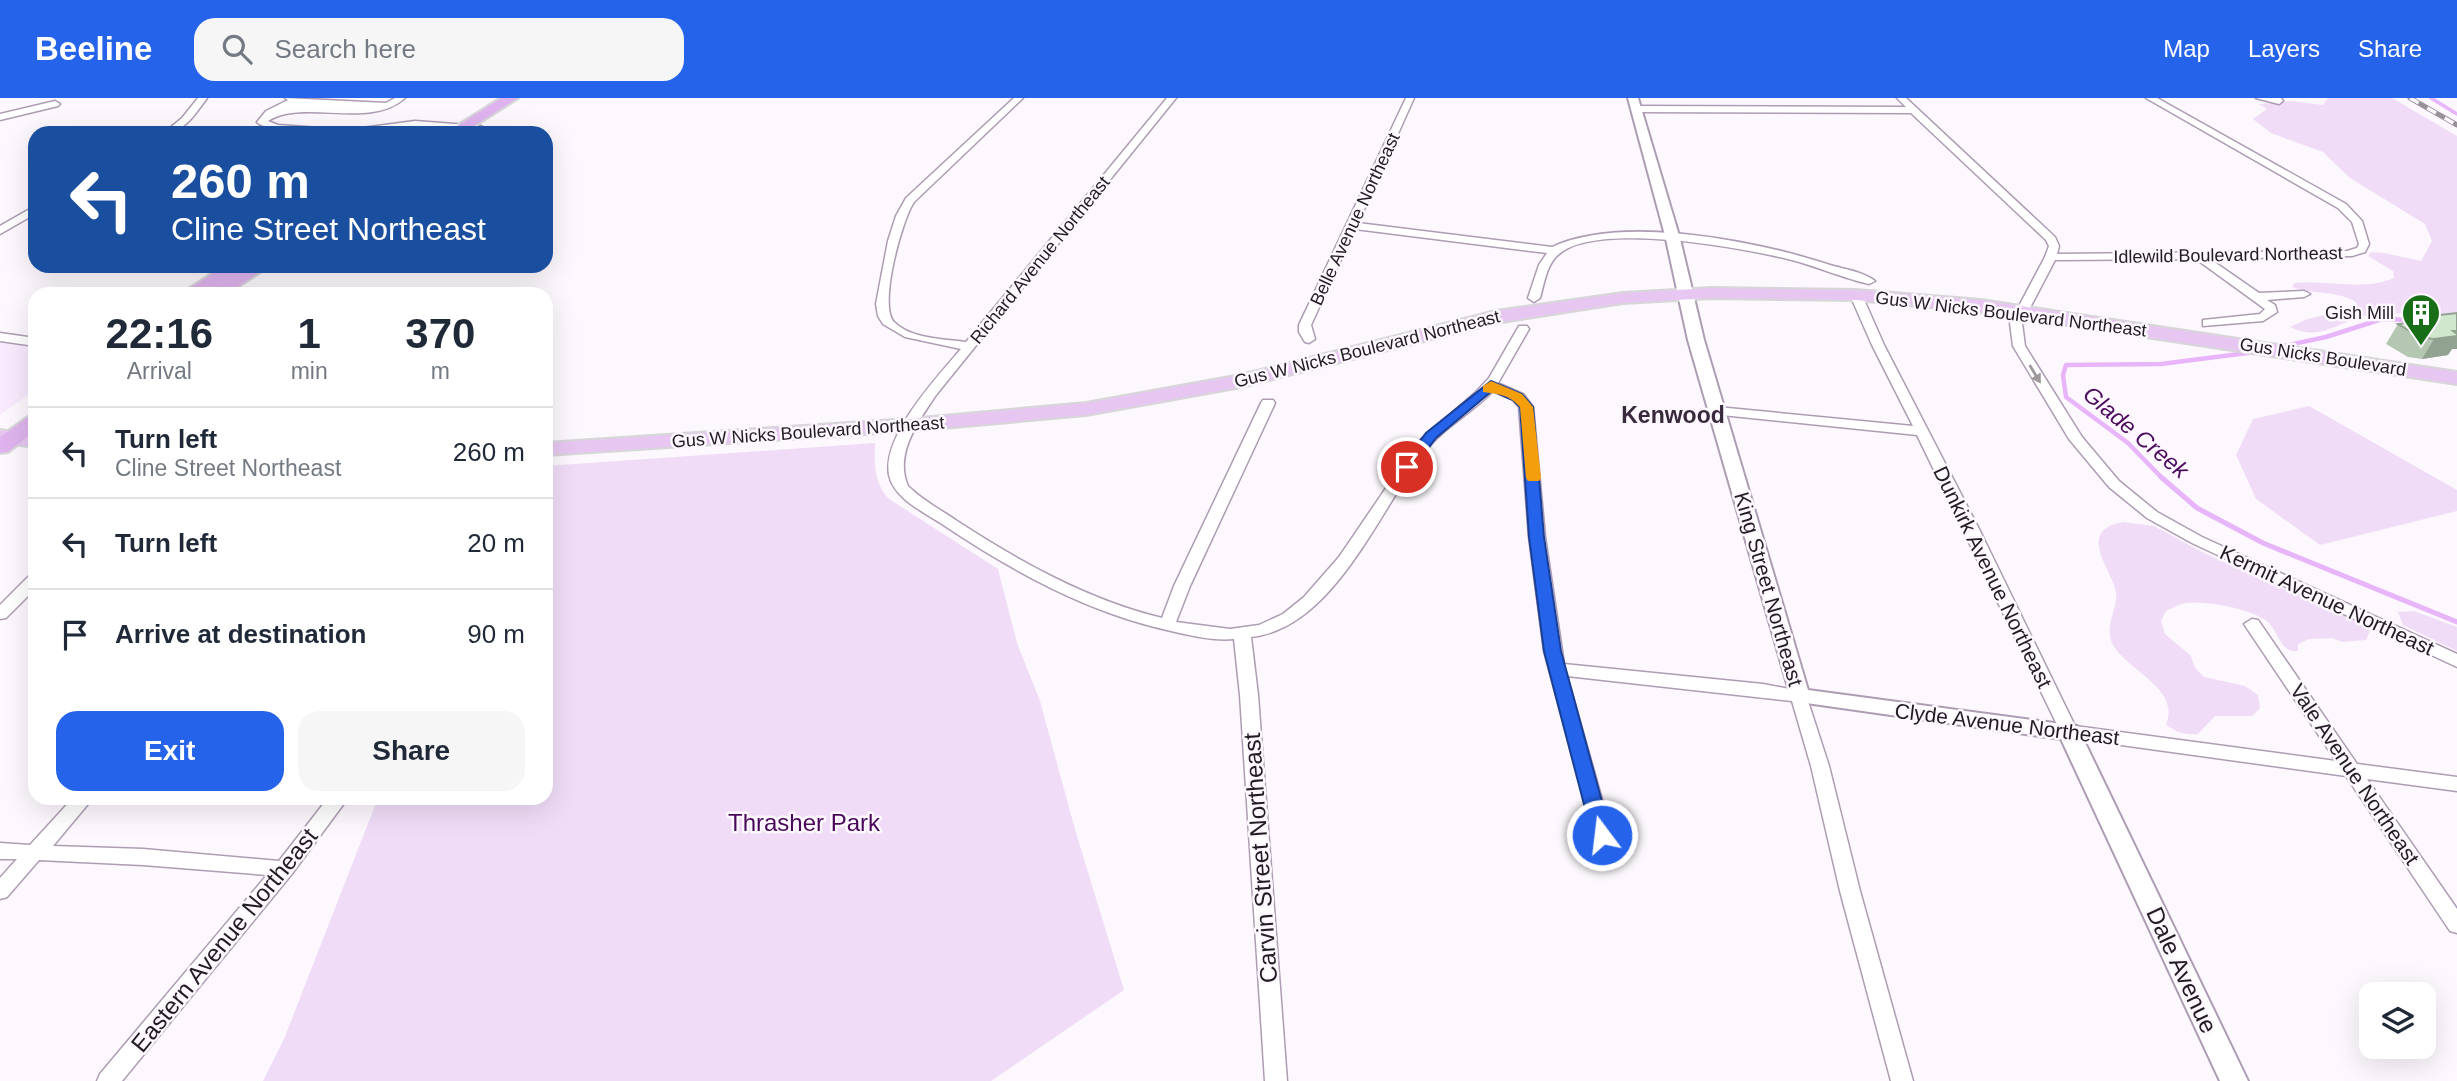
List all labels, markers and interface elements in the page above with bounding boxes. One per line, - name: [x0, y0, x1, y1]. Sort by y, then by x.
- search box: [194, 18, 684, 81]
- text: Beeline: [35, 30, 152, 67]
- icon: search: [218, 30, 256, 68]
- text: Search here: [274, 34, 416, 64]
- text: Map: [2163, 35, 2210, 62]
- text: Layers: [2248, 35, 2320, 62]
- text: Share: [2358, 35, 2422, 62]
- street label: Belle Avenue Northeast: [1306, 130, 1404, 308]
- icon: left: [56, 154, 147, 245]
- text: 260 m: [171, 154, 310, 208]
- street label: Richard Avenue Northeast: [966, 172, 1114, 348]
- text: Cline Street Northeast: [171, 211, 486, 247]
- street label: Idlewild Boulevard Northeast: [2113, 243, 2343, 267]
- street label: Gus W Nicks Boulevard Northeast: [1874, 287, 2148, 341]
- building icon: Gish Mill: [2400, 292, 2442, 347]
- place label: Gish Mill: [2325, 303, 2394, 323]
- street label: Gus W Nicks Boulevard Northeast: [1232, 306, 1502, 392]
- text: 22:16: [106, 310, 213, 357]
- text: 1: [297, 310, 321, 357]
- text: 370: [405, 310, 475, 357]
- street label: Gus Nicks Boulevard: [2238, 334, 2408, 380]
- text: Arrival: [127, 358, 192, 384]
- text: min: [291, 358, 328, 384]
- text: m: [431, 358, 450, 384]
- one-way arrow: [2029, 364, 2042, 383]
- water label: Glade Creek: [2078, 381, 2195, 484]
- district label: Kenwood: [1621, 402, 1725, 428]
- street label: Gus W Nicks Boulevard Northeast: [671, 412, 945, 452]
- text: Turn left: [115, 424, 217, 454]
- icon: left: [56, 434, 94, 472]
- text: 260 m: [453, 437, 525, 467]
- pin: [1377, 437, 1437, 497]
- icon: arrive: [1388, 448, 1426, 486]
- text: Cline Street Northeast: [115, 455, 341, 481]
- street label: Dunkirk Avenue Northeast: [1929, 462, 2057, 692]
- street label: King Street Northeast: [1730, 489, 1808, 689]
- icon: left: [56, 525, 94, 563]
- text: Turn left: [115, 528, 217, 558]
- text: 20 m: [467, 528, 525, 558]
- street label: Kermit Avenue Northeast: [2217, 540, 2438, 660]
- icon: arrive: [56, 616, 94, 654]
- text: Arrive at destination: [115, 619, 366, 649]
- text: 90 m: [467, 619, 525, 649]
- street label: Vale Avenue Northeast: [2286, 679, 2424, 869]
- street label: Clyde Avenue Northeast: [1893, 699, 2121, 749]
- button: Exit: [56, 711, 284, 791]
- button: Share: [298, 711, 525, 791]
- street label: Carvin Street Northeast: [1238, 732, 1282, 984]
- position arrow: [1565, 798, 1639, 872]
- park label: Thrasher Park: [728, 809, 881, 836]
- street label: Eastern Avenue Northeast: [125, 823, 323, 1057]
- street label: Dale Avenue: [2141, 903, 2223, 1037]
- map controls: [2359, 982, 2436, 1059]
- button: layers: [2359, 982, 2436, 1059]

